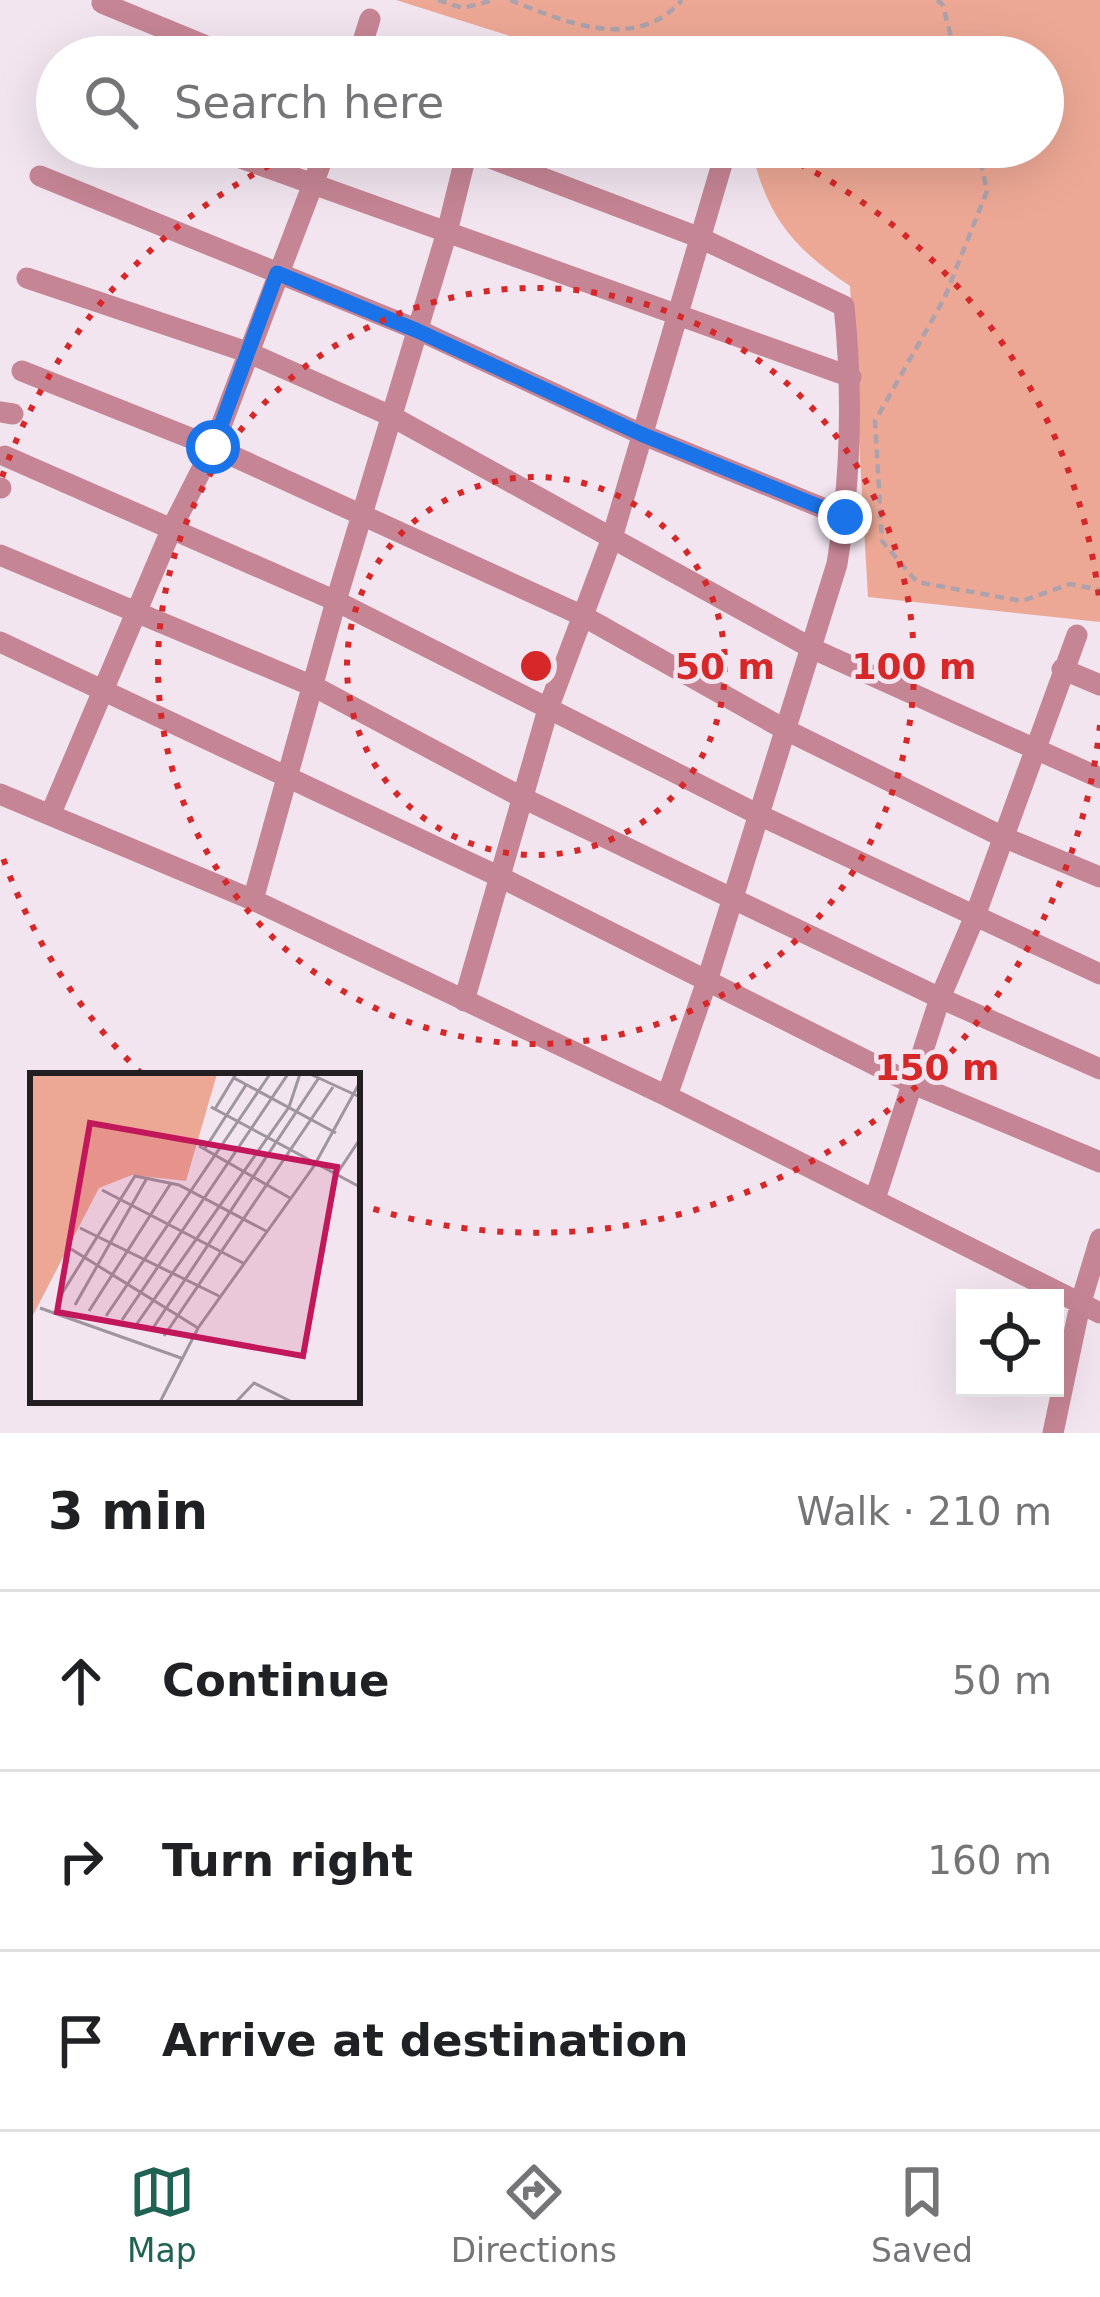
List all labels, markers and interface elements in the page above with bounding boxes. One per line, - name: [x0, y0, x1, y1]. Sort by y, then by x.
- search box: [36, 36, 1064, 168]
- icon: search: [78, 69, 144, 135]
- text: Search here: [174, 76, 444, 129]
- route start: [186, 420, 240, 474]
- route end: [818, 490, 872, 544]
- centre of rings: [515, 645, 557, 687]
- text: 50 m: [675, 646, 775, 687]
- text: 100 m: [851, 646, 977, 687]
- text: 150 m: [874, 1047, 1000, 1088]
- inset map: [30, 1073, 360, 1403]
- map controls: [956, 1289, 1064, 1397]
- button: locate: [956, 1289, 1064, 1397]
- text: 3 min: [48, 1482, 208, 1541]
- text: Walk · 210 m: [797, 1489, 1052, 1534]
- icon: ahead: [48, 1648, 114, 1714]
- text: Continue: [162, 1654, 390, 1707]
- text: 50 m: [952, 1658, 1052, 1703]
- icon: right: [48, 1828, 114, 1894]
- text: Turn right: [162, 1834, 413, 1887]
- text: 160 m: [927, 1838, 1052, 1883]
- icon: arrive: [48, 2008, 114, 2074]
- text: Arrive at destination: [162, 2014, 688, 2067]
- tab: Map: [127, 2159, 197, 2270]
- tab: Directions: [451, 2159, 617, 2270]
- tab: Saved: [871, 2159, 973, 2270]

